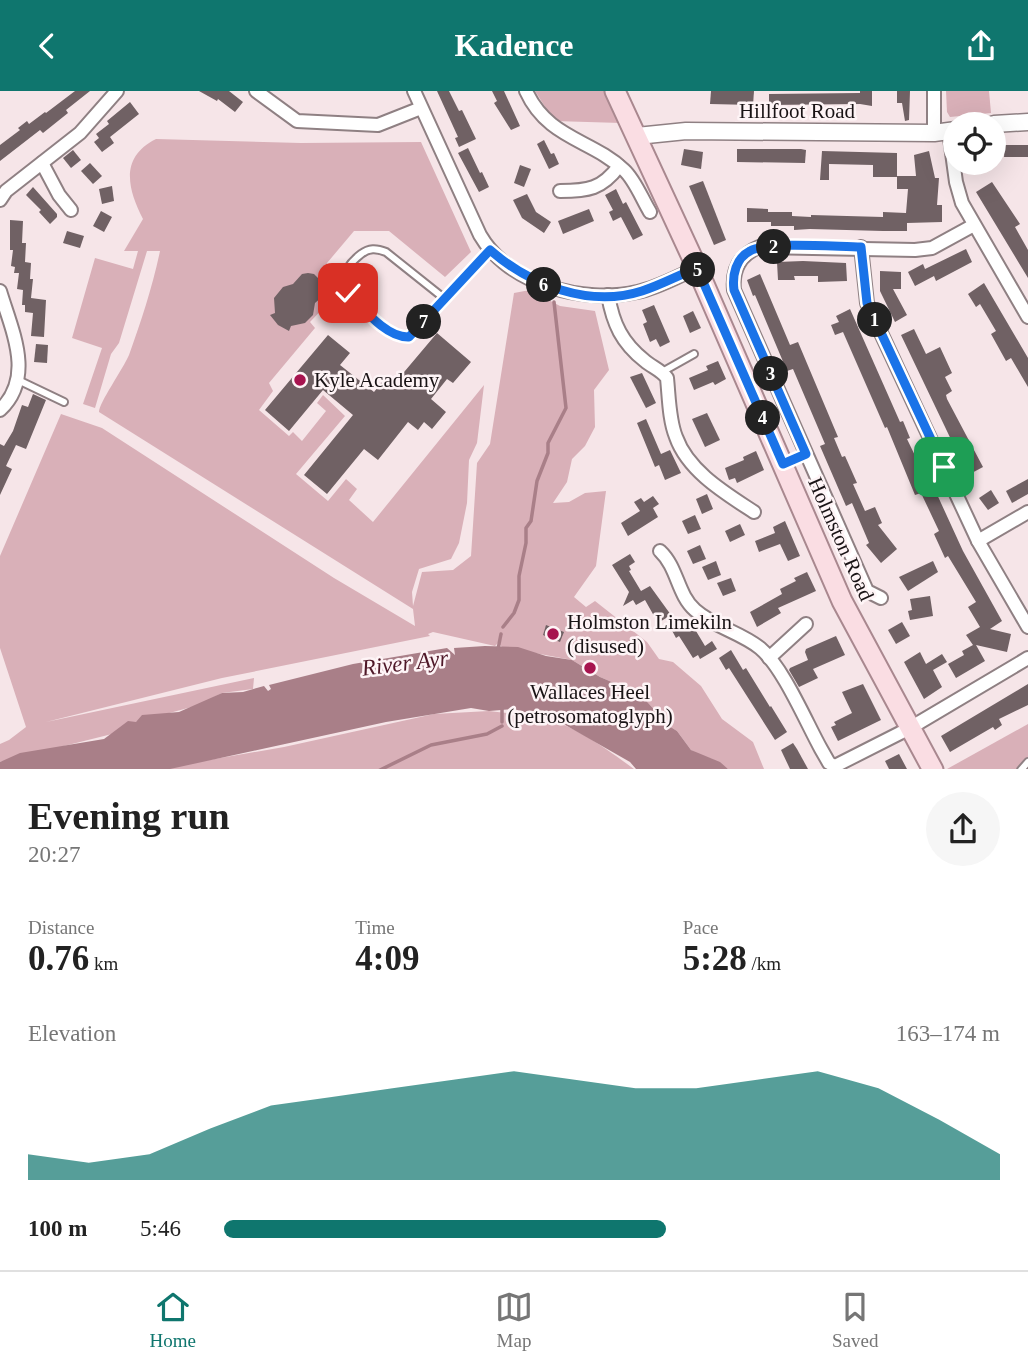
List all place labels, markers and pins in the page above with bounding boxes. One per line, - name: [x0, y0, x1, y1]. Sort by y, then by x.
- pin: 2: [756, 229, 792, 265]
- pin: 5: [680, 253, 716, 287]
- pin: [318, 263, 378, 323]
- pin: 6: [526, 267, 562, 303]
- pin: 1: [858, 303, 892, 337]
- pin: 7: [406, 305, 442, 339]
- pin: 3: [754, 357, 788, 391]
- place label: Kyle Academy: [314, 368, 440, 392]
- marker: Kyle Academy: [292, 372, 308, 388]
- pin: 4: [746, 401, 780, 435]
- pin: [914, 437, 974, 497]
- place label: Holmston Limekiln (disused): [567, 610, 733, 658]
- marker: Holmston Limekiln (disused): [545, 626, 561, 642]
- marker: Wallaces Heel (petrosomatoglyph): [582, 660, 598, 676]
- place label: Wallaces Heel (petrosomatoglyph): [507, 680, 673, 728]

